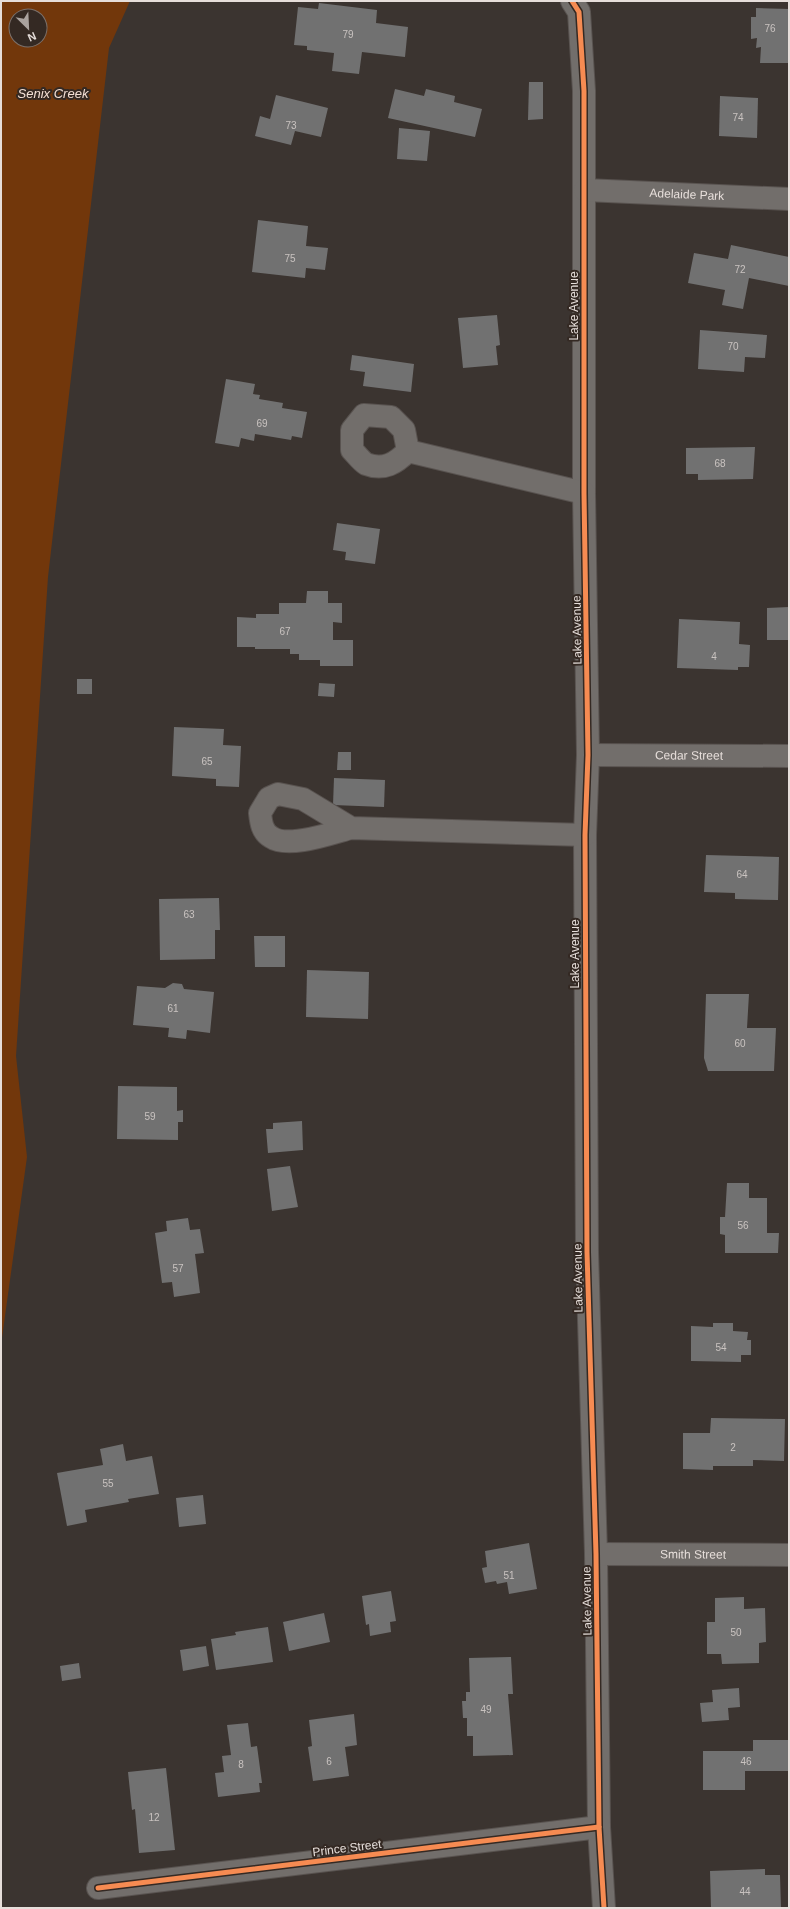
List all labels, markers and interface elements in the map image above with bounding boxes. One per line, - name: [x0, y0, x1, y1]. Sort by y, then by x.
- north arrow: [8, 8, 48, 48]
- house number: 76: [764, 23, 776, 34]
- house number: 79: [342, 29, 354, 40]
- text: N: [26, 30, 38, 44]
- water label: Senix Creek: [18, 86, 90, 101]
- house number: 74: [732, 112, 744, 123]
- house number: 73: [285, 120, 297, 131]
- street label: Adelaide Park: [649, 186, 726, 203]
- house number: 75: [284, 253, 296, 264]
- house number: 72: [734, 264, 746, 275]
- street label: Lake Avenue: [567, 271, 581, 341]
- house number: 70: [727, 341, 739, 352]
- house number: 69: [256, 418, 268, 429]
- house number: 68: [714, 458, 726, 469]
- street label: Lake Avenue: [569, 595, 585, 665]
- house number: 67: [279, 626, 291, 637]
- house number: 4: [711, 651, 717, 662]
- street label: Cedar Street: [655, 748, 724, 763]
- house number: 65: [201, 756, 213, 767]
- house number: 64: [736, 869, 748, 880]
- house number: 63: [183, 909, 195, 920]
- street label: Lake Avenue: [568, 919, 582, 989]
- house number: 61: [167, 1003, 179, 1014]
- house number: 60: [734, 1038, 746, 1049]
- house number: 59: [144, 1111, 156, 1122]
- house number: 56: [737, 1220, 749, 1231]
- street label: Lake Avenue: [570, 1243, 586, 1313]
- house number: 57: [172, 1263, 184, 1274]
- house number: 54: [715, 1342, 727, 1353]
- house number: 2: [730, 1442, 736, 1453]
- house number: 55: [102, 1478, 114, 1489]
- street label: Smith Street: [660, 1547, 727, 1562]
- street label: Lake Avenue: [579, 1566, 595, 1636]
- house number: 51: [503, 1570, 515, 1581]
- house number: 50: [730, 1627, 742, 1638]
- house number: 49: [480, 1704, 492, 1715]
- house number: 6: [326, 1756, 332, 1767]
- house number: 46: [740, 1756, 752, 1767]
- house number: 8: [238, 1759, 244, 1770]
- house number: 12: [148, 1812, 160, 1823]
- street label: Prince Street: [312, 1837, 383, 1859]
- house number: 44: [739, 1886, 751, 1897]

